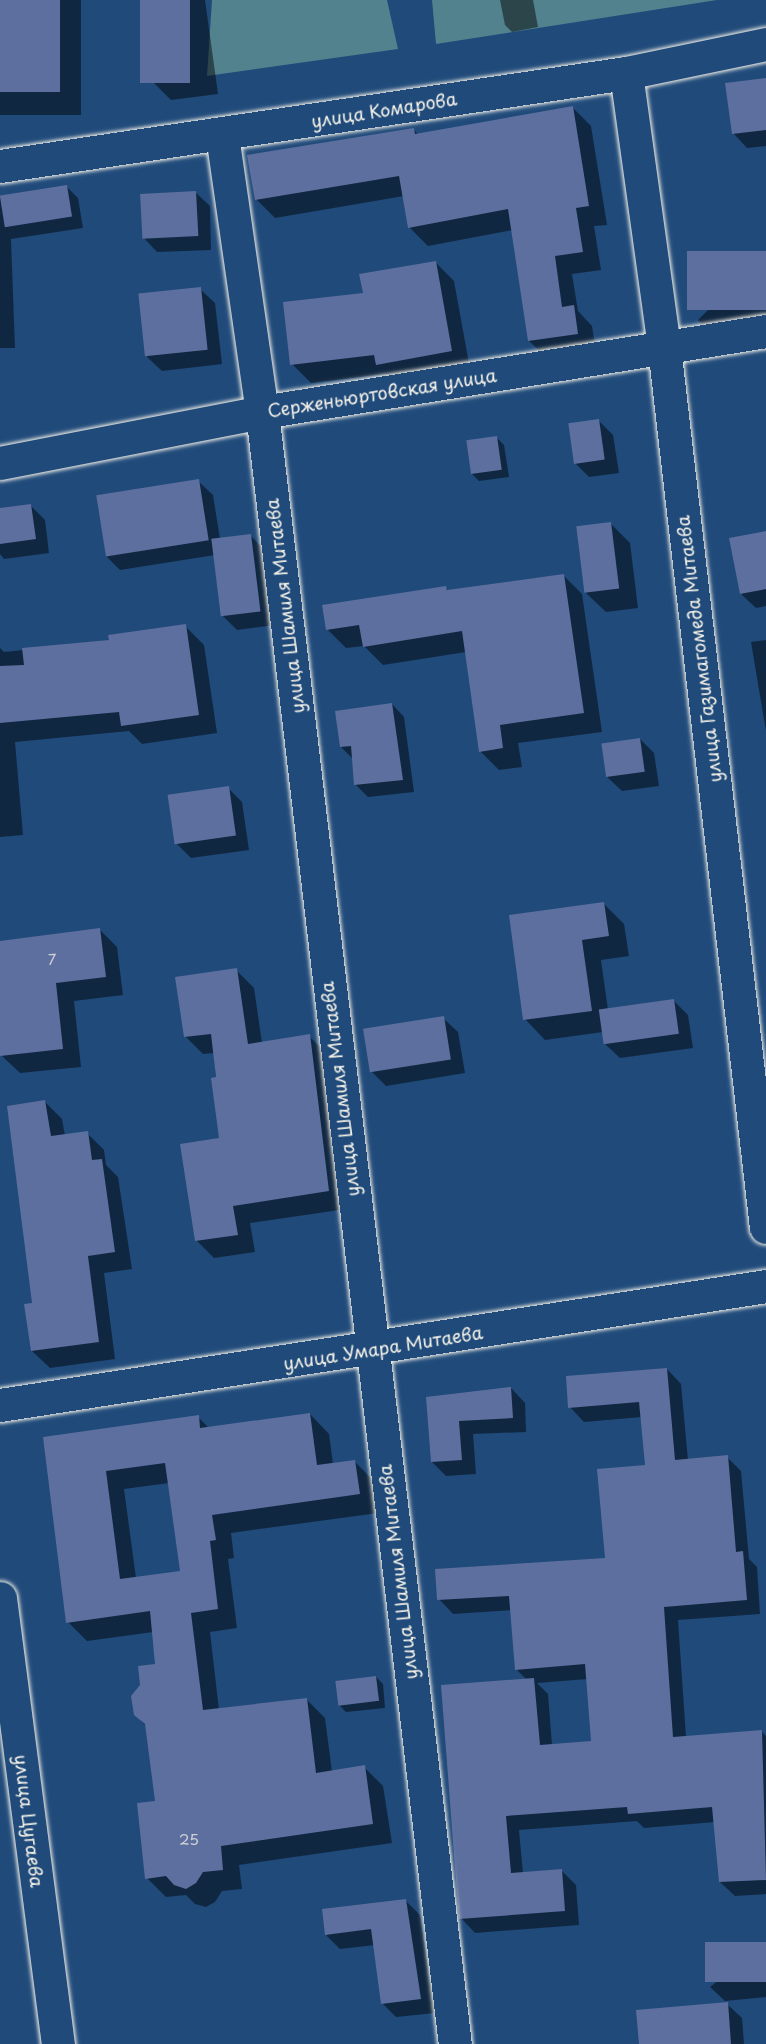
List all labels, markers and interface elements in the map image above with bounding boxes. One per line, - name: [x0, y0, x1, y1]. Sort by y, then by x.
- street label: улица Комарова: [309, 88, 459, 132]
- street label: Серженьюртовская улица: [265, 364, 499, 422]
- street label: улица Шамиля Митаева: [261, 497, 309, 715]
- street label: улица Газимагомеда Митаева: [672, 514, 726, 784]
- house number: 7: [48, 950, 56, 968]
- street label: улица Шамиля Митаева: [316, 980, 364, 1198]
- street label: улица Умара Митаева: [281, 1321, 485, 1375]
- street label: улица Шамиля Митаева: [374, 1463, 422, 1681]
- street label: улица Цугаева: [10, 1753, 48, 1889]
- house number: 25: [179, 1830, 199, 1848]

